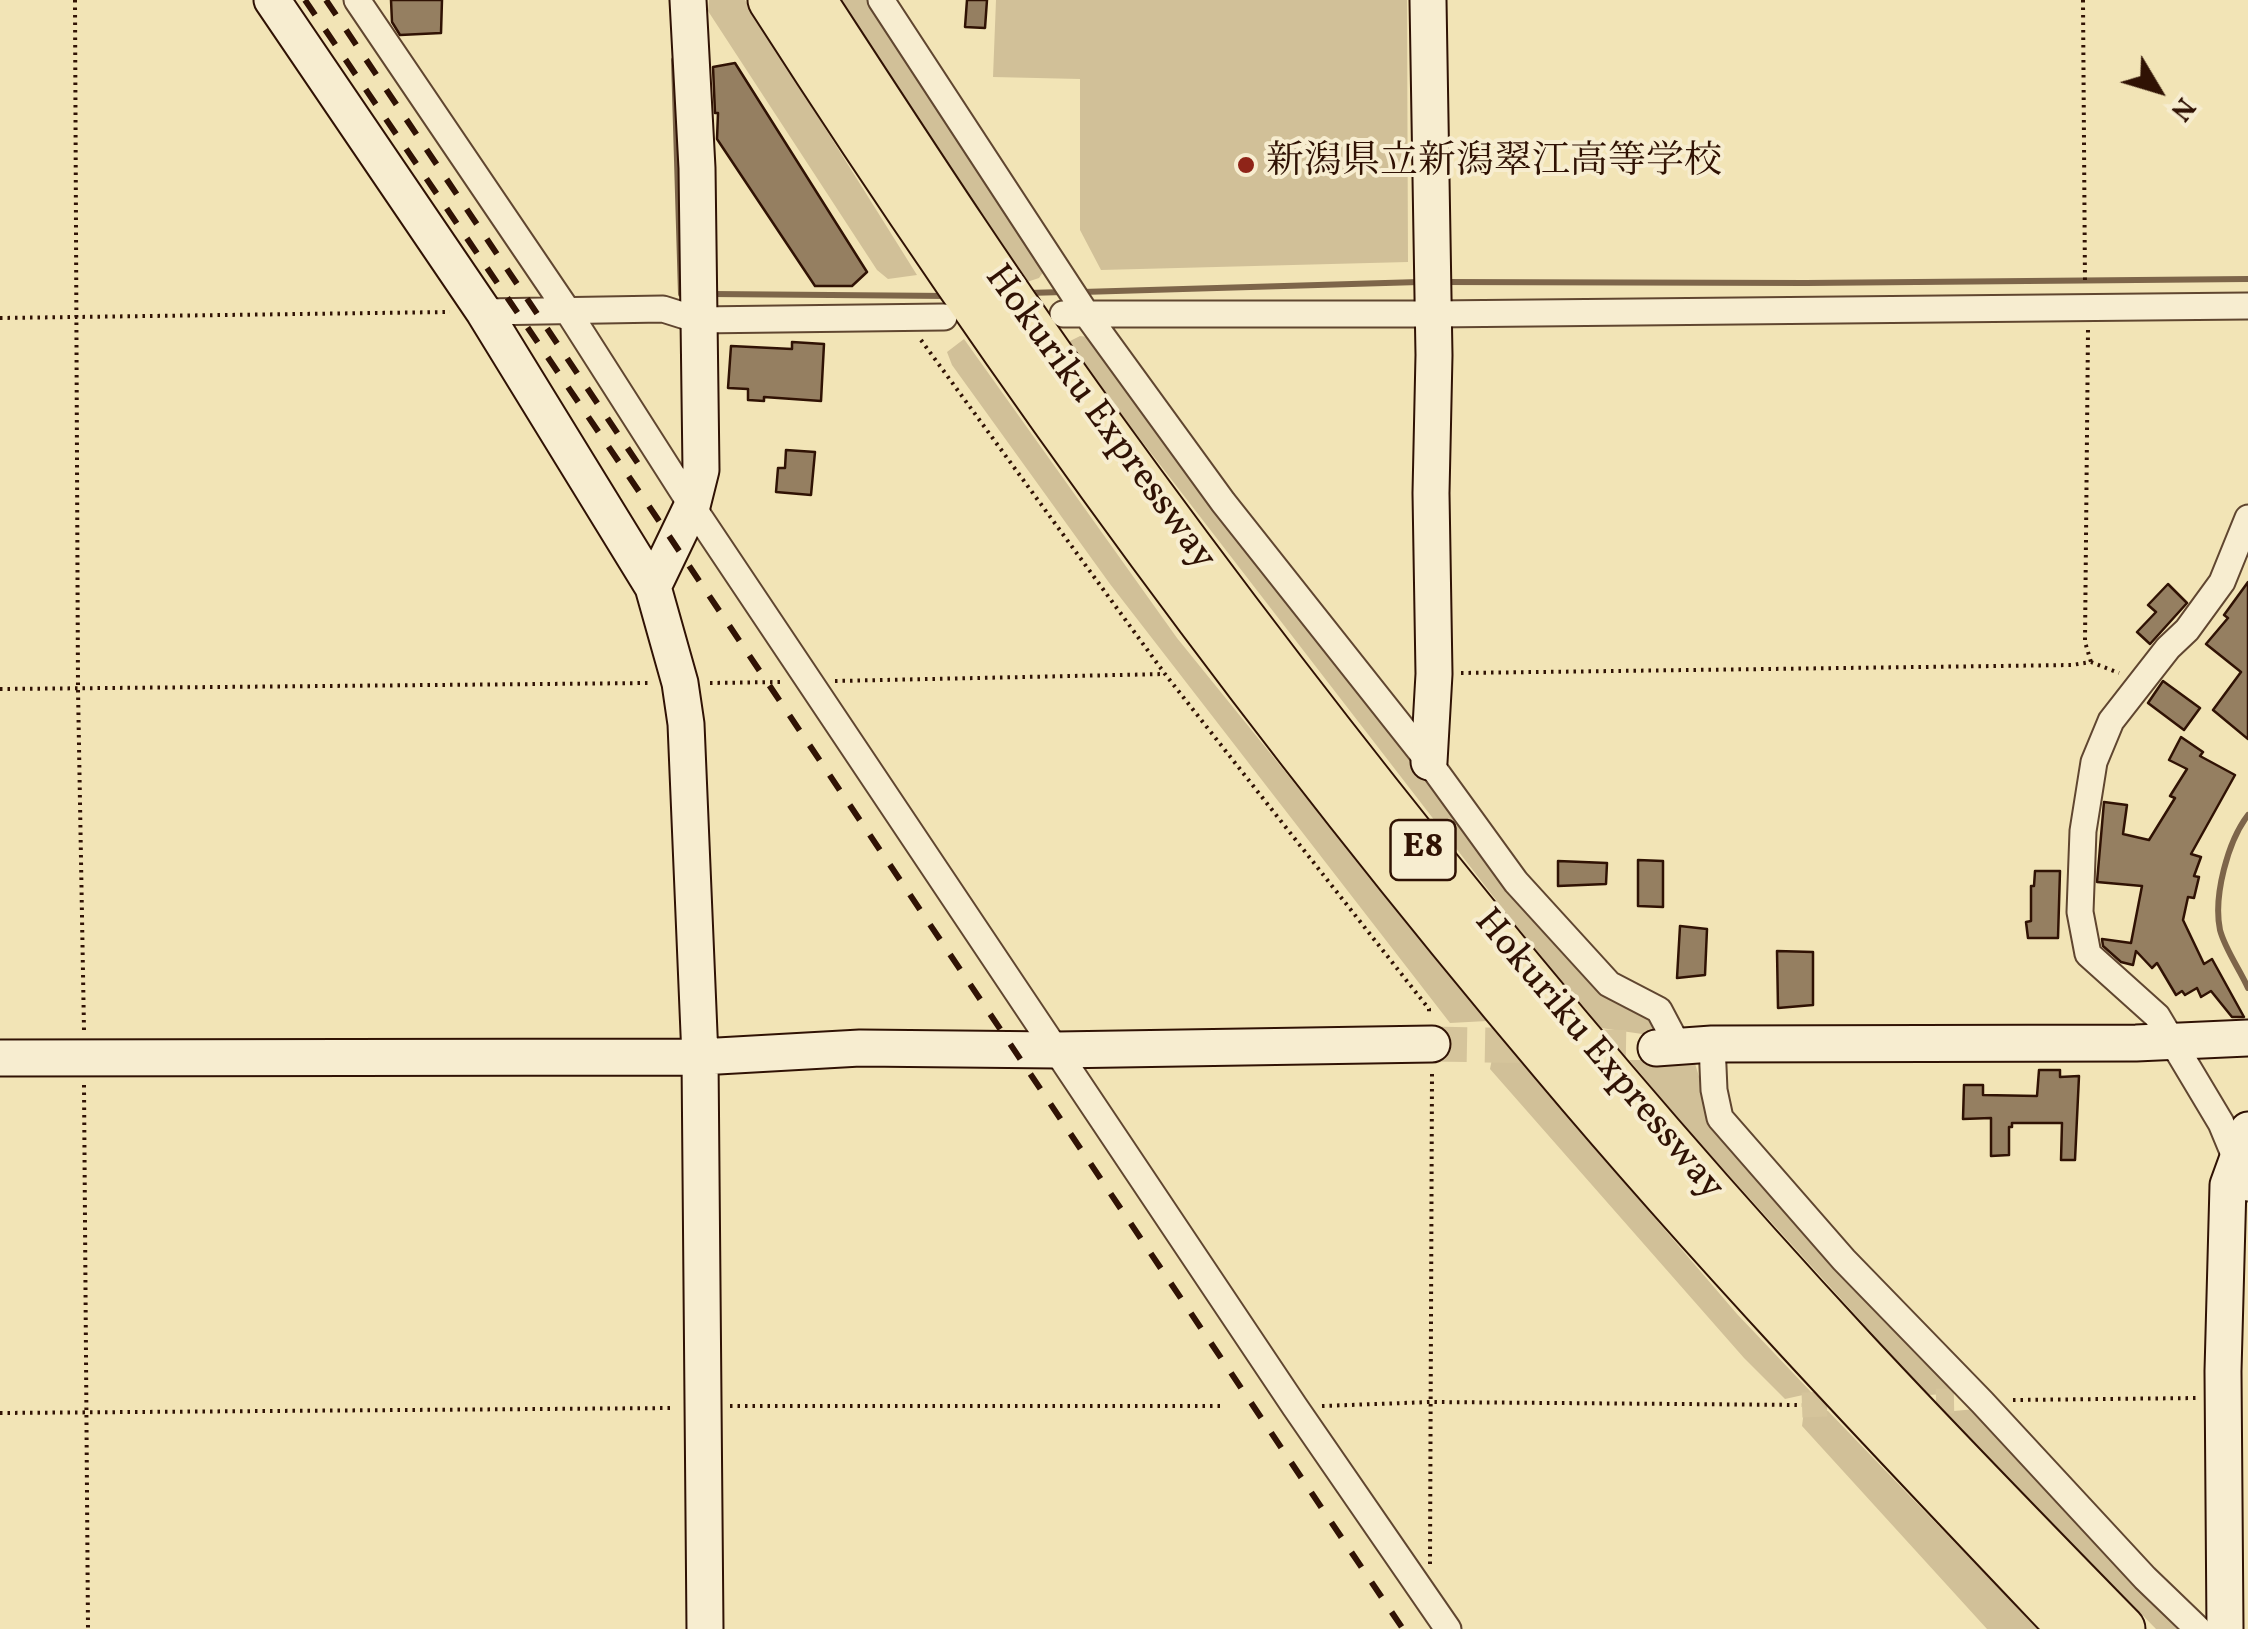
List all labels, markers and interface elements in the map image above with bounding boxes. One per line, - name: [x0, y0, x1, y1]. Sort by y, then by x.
- north arrow: [2108, 40, 2208, 140]
- text: N: [2160, 89, 2204, 129]
- place label: 新潟県立新潟翠江高等学校: [1266, 142, 1722, 188]
- marker: 新潟県立新潟翠江高等学校: [1235, 154, 1257, 176]
- street label: Hokuriku Expressway: [972, 258, 1224, 580]
- road number: E8: [1390, 820, 1456, 880]
- street label: Hokuriku Expressway: [1462, 901, 1732, 1211]

